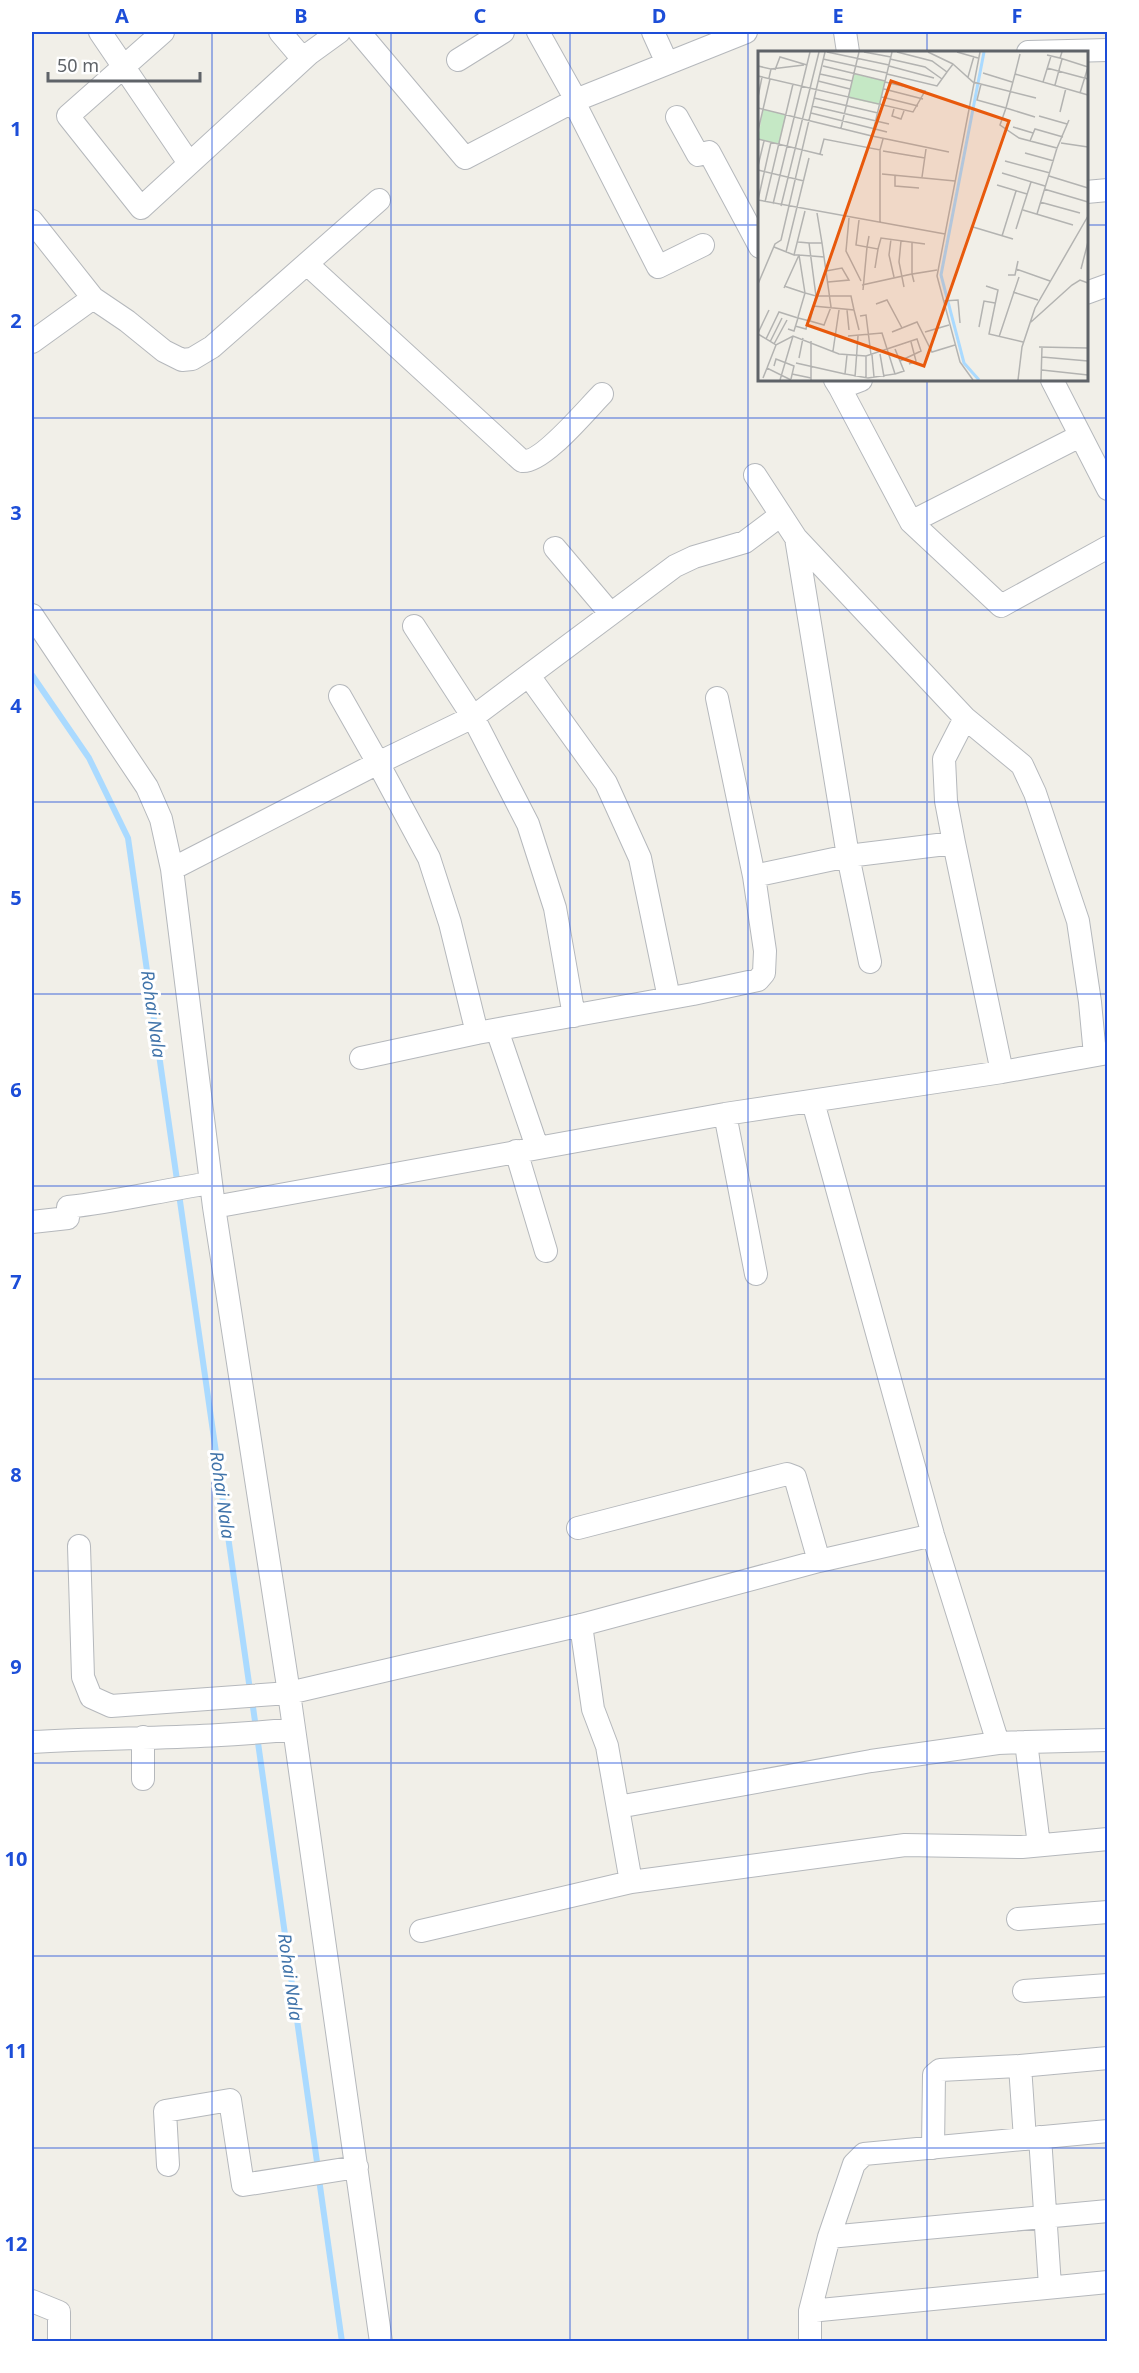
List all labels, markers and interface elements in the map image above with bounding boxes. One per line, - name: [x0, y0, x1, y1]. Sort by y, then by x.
- text: A: [115, 2, 129, 29]
- text: B: [294, 2, 308, 29]
- text: C: [474, 2, 487, 29]
- text: D: [652, 2, 666, 29]
- text: E: [832, 2, 844, 29]
- text: F: [1012, 2, 1022, 29]
- scale bar: [48, 45, 200, 83]
- inset map: [758, 51, 1088, 381]
- text: 50 m: [57, 53, 99, 77]
- text: 1: [10, 115, 22, 142]
- text: 2: [10, 307, 22, 334]
- text: 3: [10, 499, 22, 526]
- text: 4: [10, 692, 22, 719]
- text: 5: [10, 884, 22, 911]
- water label: Rohai Nala: [136, 968, 172, 1059]
- text: 6: [10, 1076, 22, 1103]
- text: 7: [10, 1268, 22, 1295]
- water label: Rohai Nala: [205, 1449, 241, 1540]
- text: 8: [10, 1461, 22, 1488]
- text: 9: [10, 1653, 22, 1680]
- text: 10: [5, 1845, 27, 1872]
- water label: Rohai Nala: [273, 1931, 309, 2022]
- text: 11: [5, 2037, 27, 2064]
- text: 12: [5, 2230, 27, 2257]

